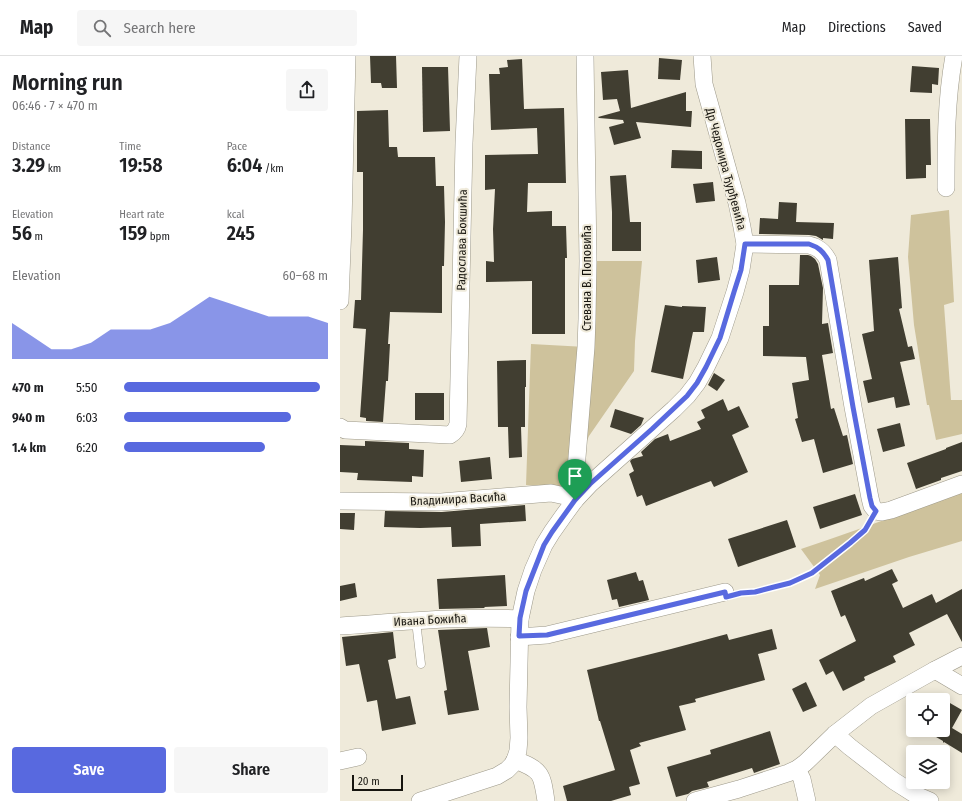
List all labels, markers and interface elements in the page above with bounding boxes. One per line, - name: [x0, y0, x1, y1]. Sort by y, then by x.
- search box: [77, 10, 357, 46]
- text: Map: [20, 16, 53, 39]
- icon: search: [91, 17, 113, 39]
- text: Search here: [123, 19, 196, 37]
- text: Map: [782, 19, 806, 36]
- text: Directions: [828, 19, 886, 36]
- text: Saved: [908, 19, 942, 36]
- text: Morning run: [12, 69, 123, 96]
- button: share: [286, 69, 328, 111]
- text: 06:46 · 7 × 470 m: [12, 98, 98, 113]
- street label: Др Чедомира Ђурђевића: [703, 105, 749, 232]
- text: Distance: [12, 140, 51, 153]
- text: Time: [119, 140, 141, 153]
- text: Pace: [227, 140, 247, 153]
- text: 3.29: [12, 153, 45, 177]
- text: 19:58: [119, 153, 163, 177]
- text: 6:04: [227, 153, 262, 177]
- text: km: [45, 162, 61, 175]
- text: /km: [262, 162, 284, 175]
- street label: Радослава Бокшића: [454, 189, 470, 291]
- text: Elevation: [12, 208, 53, 221]
- text: Heart rate: [119, 208, 165, 221]
- text: kcal: [227, 208, 244, 221]
- text: 56: [12, 221, 32, 245]
- text: 159: [119, 221, 147, 245]
- text: 245: [227, 221, 255, 245]
- street label: Стевана В. Поповића: [580, 225, 594, 331]
- text: m: [32, 230, 43, 243]
- text: bpm: [147, 230, 170, 243]
- text: Elevation: [12, 268, 61, 283]
- text: 60–68 m: [283, 268, 328, 283]
- text: 470 m: [12, 380, 44, 395]
- text: 5:50: [76, 380, 98, 395]
- text: 940 m: [12, 410, 45, 425]
- text: 6:03: [76, 410, 98, 425]
- text: 1.4 km: [12, 440, 46, 455]
- text: 6:20: [76, 440, 98, 455]
- pin: [558, 459, 592, 500]
- icon: arrive: [564, 465, 586, 487]
- street label: Владимира Васића: [410, 489, 506, 509]
- street label: Ивана Божића: [393, 611, 467, 629]
- map controls: [906, 693, 950, 789]
- button: locate: [906, 693, 950, 737]
- button: layers: [906, 745, 950, 789]
- button: Save: [12, 747, 166, 793]
- button: Share: [174, 747, 328, 793]
- scale bar: [352, 773, 403, 792]
- text: 20 m: [358, 775, 380, 788]

